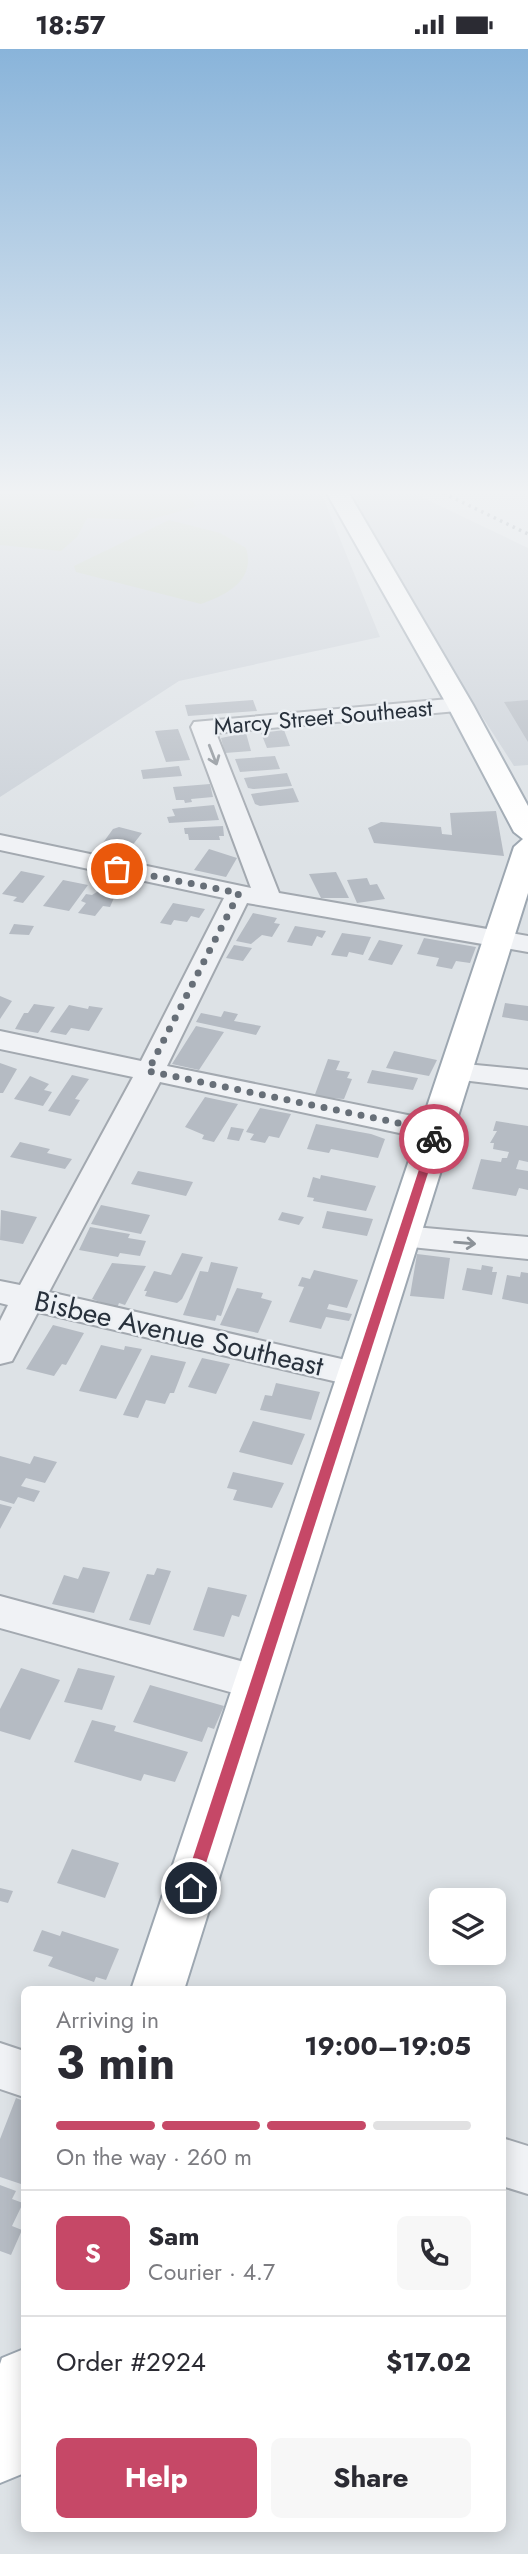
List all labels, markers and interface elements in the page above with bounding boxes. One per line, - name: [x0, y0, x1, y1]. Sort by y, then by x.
- text: 18:57: [35, 6, 105, 44]
- street label: Marcy Street Southeast: [212, 690, 434, 744]
- one-way arrow: [208, 743, 220, 765]
- pin: [87, 839, 147, 899]
- icon: bag: [98, 850, 136, 888]
- courier: [399, 1104, 469, 1174]
- icon: bike: [415, 1120, 453, 1158]
- one-way arrow: [454, 1236, 476, 1249]
- street label: Bisbee Avenue Southeast: [30, 1280, 328, 1387]
- pin: [161, 1858, 221, 1918]
- icon: home: [172, 1869, 210, 1907]
- map controls: [429, 1888, 506, 1965]
- button: layers: [429, 1888, 506, 1965]
- text: Arriving in: [56, 2003, 159, 2037]
- text: 19:00–19:05: [304, 2027, 471, 2065]
- text: 3 min: [56, 2030, 175, 2096]
- text: On the way · 260 m: [56, 2140, 252, 2174]
- button: phone: [397, 2216, 471, 2290]
- text: Sam: [148, 2217, 200, 2255]
- text: S: [85, 2234, 101, 2272]
- text: Courier · 4.7: [148, 2255, 275, 2289]
- text: Order #2924: [56, 2343, 206, 2381]
- text: $17.02: [386, 2343, 471, 2381]
- button: Help: [56, 2438, 257, 2518]
- button: Share: [271, 2438, 471, 2518]

